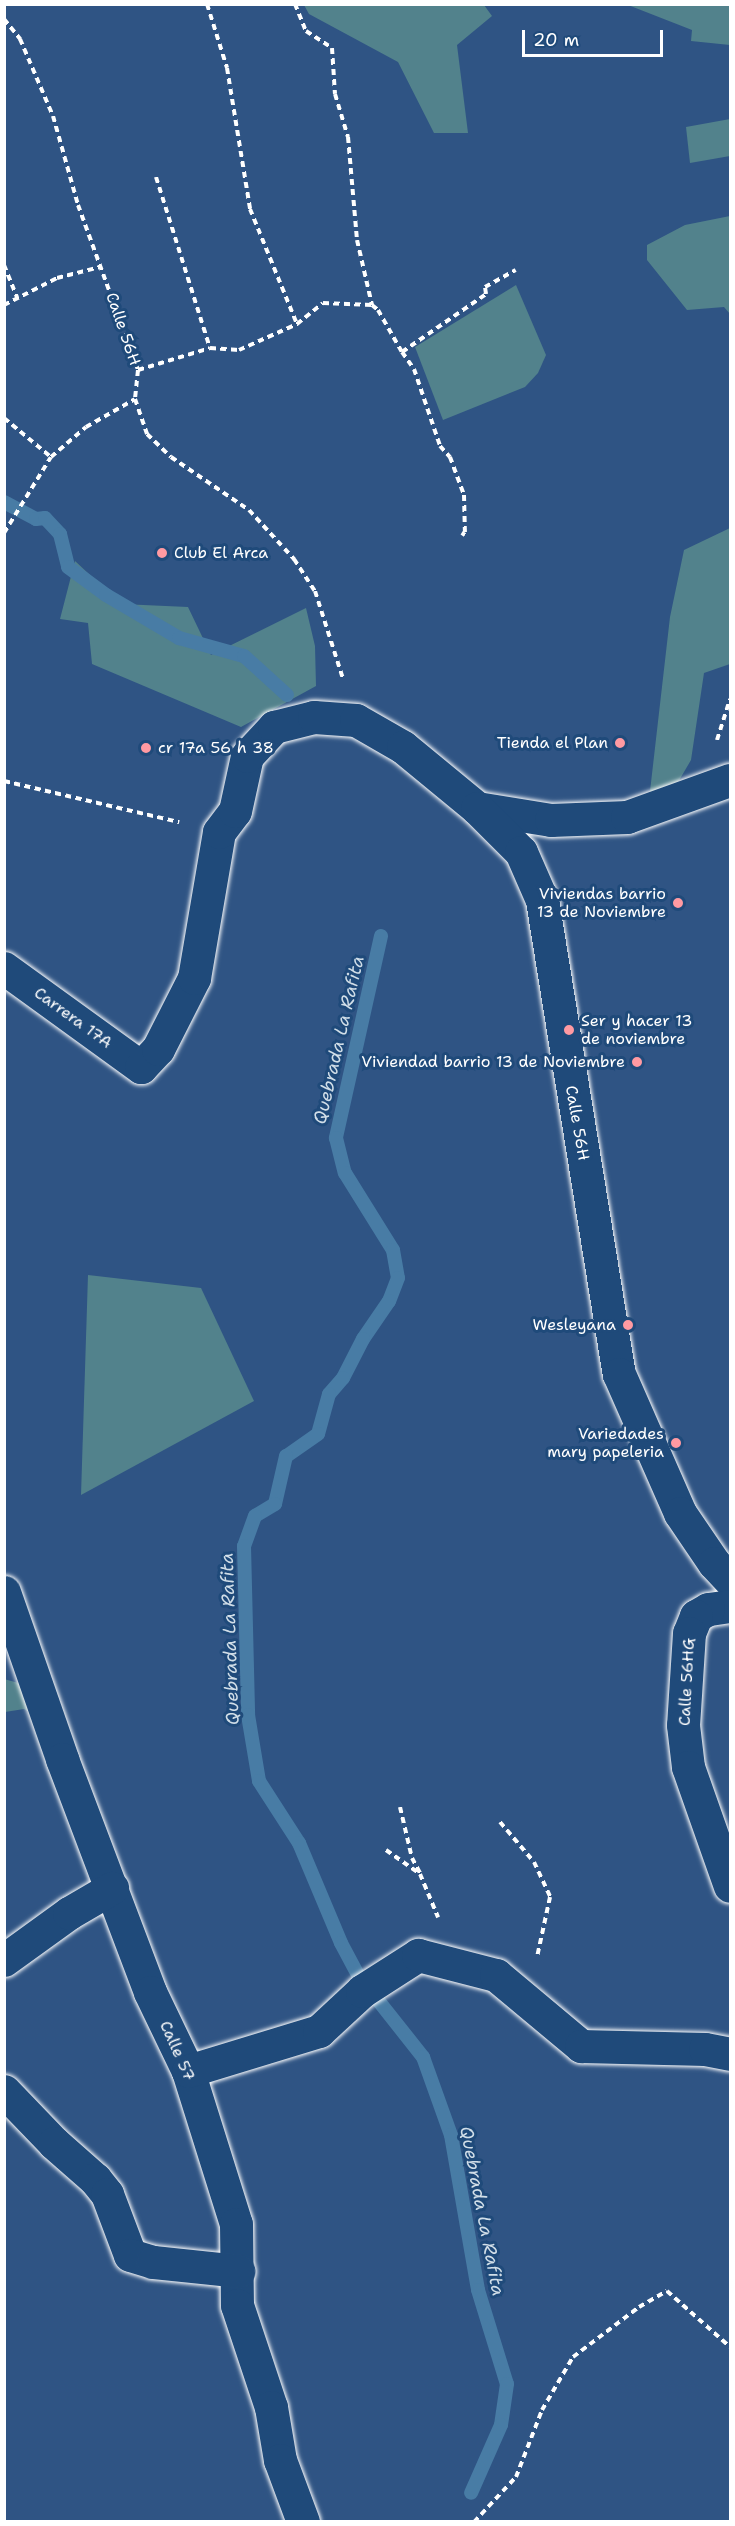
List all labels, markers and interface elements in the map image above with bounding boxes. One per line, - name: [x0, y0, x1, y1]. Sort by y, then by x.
- scale bar: [525, 18, 666, 56]
- text: 20 m: [533, 28, 579, 52]
- street label: Calle 56H: [102, 290, 144, 368]
- place label: Club El Arca: [174, 543, 268, 563]
- marker: Club El Arca: [155, 546, 169, 560]
- place label: Tienda el Plan: [497, 733, 608, 753]
- marker: Tienda el Plan: [613, 736, 627, 750]
- place label: cr 17a 56 h 38: [158, 738, 274, 758]
- marker: cr 17a 56 h 38: [139, 741, 153, 755]
- place label: Viviendas barrio 13 de Noviembre: [537, 884, 666, 922]
- marker: Viviendas barrio 13 de Noviembre: [671, 896, 685, 910]
- water label: Quebrada La Rafita: [309, 954, 369, 1126]
- street label: Carrera 17A: [30, 983, 116, 1053]
- place label: Ser y hacer 13 de noviembre: [581, 1011, 692, 1049]
- marker: Ser y hacer 13 de noviembre: [562, 1023, 576, 1037]
- place label: Viviendad barrio 13 de Noviembre: [361, 1052, 625, 1072]
- marker: Viviendad barrio 13 de Noviembre: [630, 1055, 644, 1069]
- street label: Calle 56H: [561, 1084, 593, 1162]
- place label: Wesleyana: [532, 1315, 616, 1335]
- marker: Wesleyana: [621, 1318, 635, 1332]
- place label: Variedades mary papeleria: [547, 1424, 664, 1462]
- marker: Variedades mary papeleria: [669, 1436, 683, 1450]
- water label: Quebrada La Rafita: [216, 1552, 244, 1726]
- street label: Calle 56HG: [675, 1638, 699, 1726]
- street label: Calle 57: [155, 2018, 199, 2084]
- water label: Quebrada La Rafita: [455, 2124, 509, 2298]

